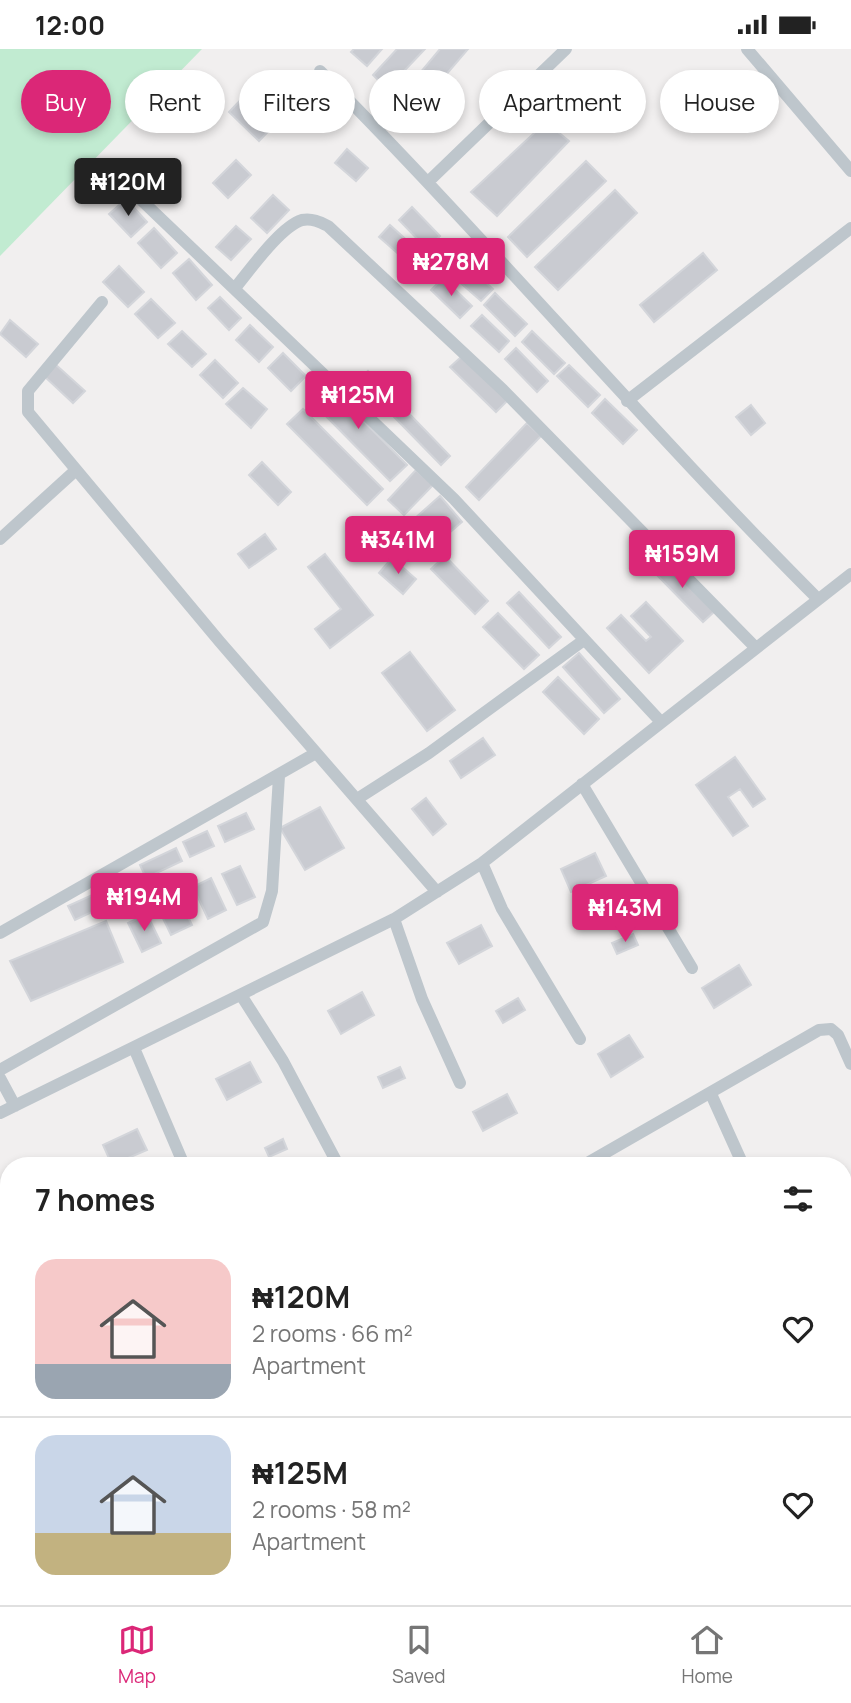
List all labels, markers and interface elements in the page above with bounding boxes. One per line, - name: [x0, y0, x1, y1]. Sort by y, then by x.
- text: 12:00: [35, 7, 105, 43]
- chip: Buy: [21, 70, 111, 133]
- chip: Rent: [125, 70, 225, 133]
- chip: Filters: [239, 70, 355, 133]
- chip: New: [369, 70, 465, 133]
- chip: Apartment: [479, 70, 646, 133]
- chip: House: [660, 70, 779, 133]
- pin: ₦120M: [79, 159, 177, 218]
- text: ₦120M: [90, 165, 166, 197]
- pin: ₦278M: [402, 239, 500, 298]
- text: ₦278M: [413, 245, 489, 277]
- pin: ₦125M: [309, 371, 407, 431]
- text: ₦125M: [321, 378, 395, 410]
- pin: ₦341M: [349, 517, 447, 576]
- text: ₦341M: [361, 523, 435, 555]
- pin: ₦159M: [633, 531, 731, 590]
- text: ₦159M: [645, 537, 719, 569]
- pin: ₦194M: [95, 873, 193, 933]
- text: ₦194M: [107, 880, 181, 912]
- pin: ₦143M: [576, 885, 674, 944]
- text: ₦143M: [588, 891, 662, 923]
- text: 7 homes: [35, 1179, 155, 1220]
- icon: filters: [779, 1180, 817, 1218]
- text: ₦120M: [252, 1276, 350, 1317]
- icon: home: [91, 1287, 175, 1371]
- icon: heart: [779, 1310, 817, 1348]
- text: 2 rooms · 66 m²: [252, 1317, 413, 1349]
- text: Apartment: [252, 1349, 366, 1381]
- text: ₦125M: [252, 1452, 348, 1493]
- icon: home: [91, 1463, 175, 1547]
- icon: heart: [779, 1486, 817, 1524]
- text: 2 rooms · 58 m²: [252, 1493, 411, 1525]
- text: Apartment: [252, 1525, 366, 1557]
- tab: Map: [118, 1621, 156, 1689]
- tab: Saved: [392, 1621, 446, 1689]
- tab: Home: [682, 1621, 733, 1689]

